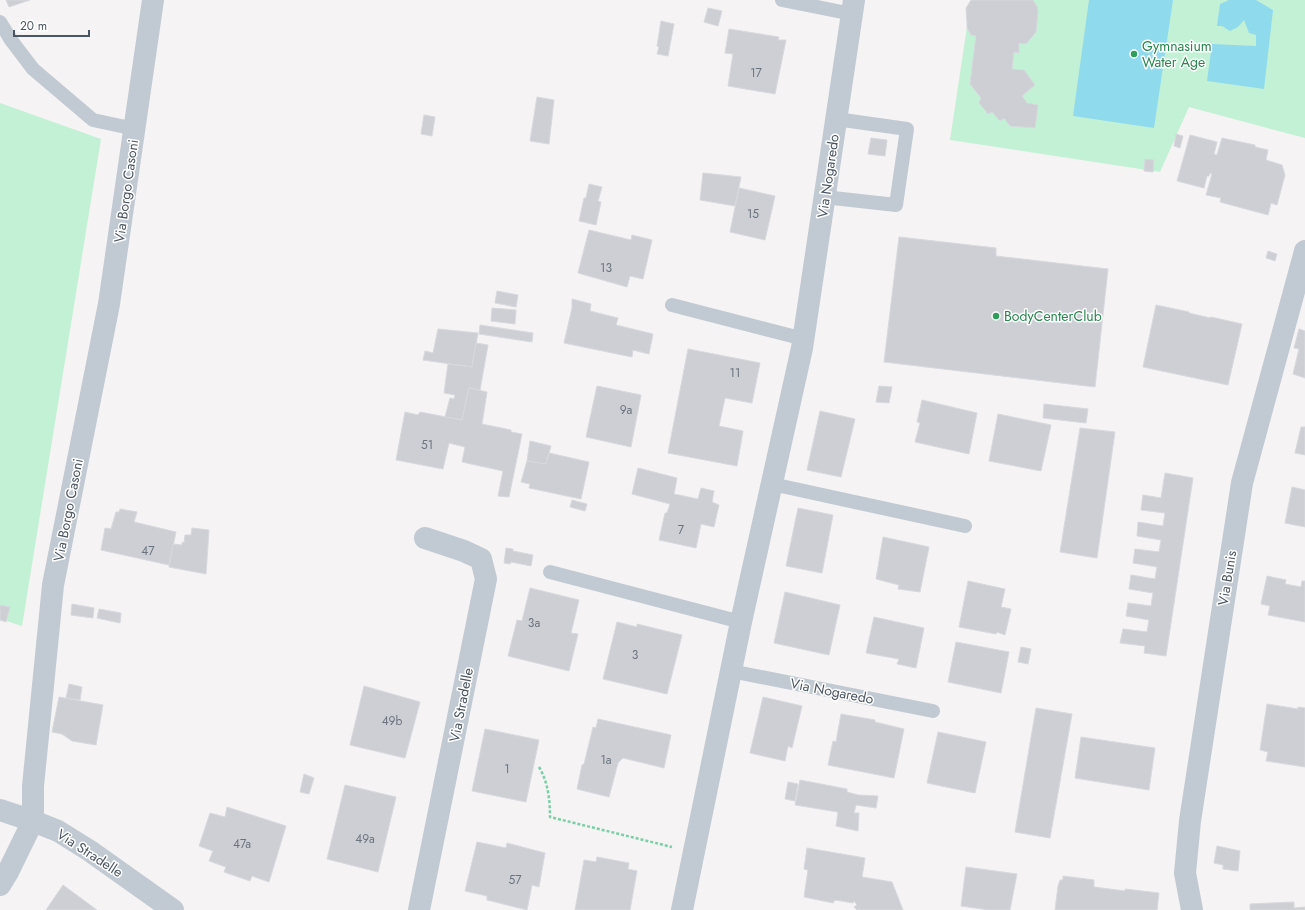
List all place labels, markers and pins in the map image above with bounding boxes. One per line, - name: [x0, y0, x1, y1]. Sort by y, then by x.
- place label: Gymnasium Water Age: [1142, 36, 1212, 72]
- marker: Gymnasium Water Age: [1129, 49, 1139, 59]
- place label: BodyCenterClub: [1004, 306, 1102, 326]
- marker: BodyCenterClub: [991, 311, 1001, 321]

